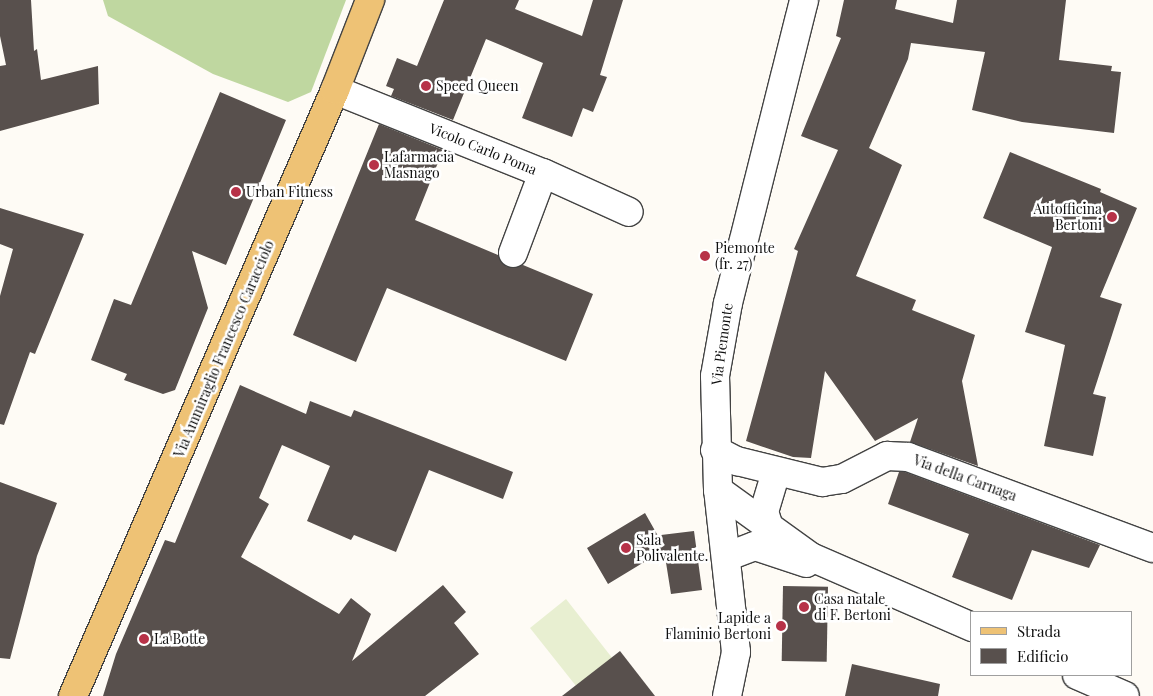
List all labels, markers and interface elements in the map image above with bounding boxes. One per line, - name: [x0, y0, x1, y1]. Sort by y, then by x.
- place label: Speed Queen: [436, 78, 519, 94]
- marker: Speed Queen: [420, 80, 432, 92]
- street label: Vicolo Carlo Poma: [427, 120, 539, 178]
- place label: Lafarmacia Masnago: [384, 149, 454, 182]
- marker: Lafarmacia Masnago: [368, 159, 380, 171]
- place label: Urban Fitness: [246, 184, 333, 200]
- marker: Urban Fitness: [230, 186, 242, 198]
- place label: Autofficina Bertoni: [1033, 201, 1102, 233]
- marker: Autofficina Bertoni: [1106, 211, 1118, 223]
- street label: Via Ammiraglio Francesco Caracciolo: [170, 238, 278, 460]
- place label: Piemonte (fr. 27): [715, 240, 775, 272]
- marker: Piemonte (fr. 27): [699, 250, 711, 262]
- street label: Via Piemonte: [708, 302, 736, 386]
- street label: Via della Carnaga: [911, 451, 1019, 505]
- place label: Sala Polivalente.: [636, 532, 708, 564]
- marker: Sala Polivalente.: [620, 542, 632, 554]
- place label: Casa natale di F. Bertoni: [814, 591, 891, 624]
- marker: Casa natale di F. Bertoni: [798, 601, 810, 613]
- place label: Lapide a Flaminio Bertoni: [665, 610, 771, 642]
- legend: [970, 611, 1133, 676]
- marker: Lapide a Flaminio Bertoni: [775, 620, 787, 632]
- text: Strada: [1017, 621, 1061, 641]
- place label: La Botte: [154, 631, 206, 647]
- marker: La Botte: [138, 633, 150, 645]
- text: Edificio: [1017, 646, 1068, 666]

